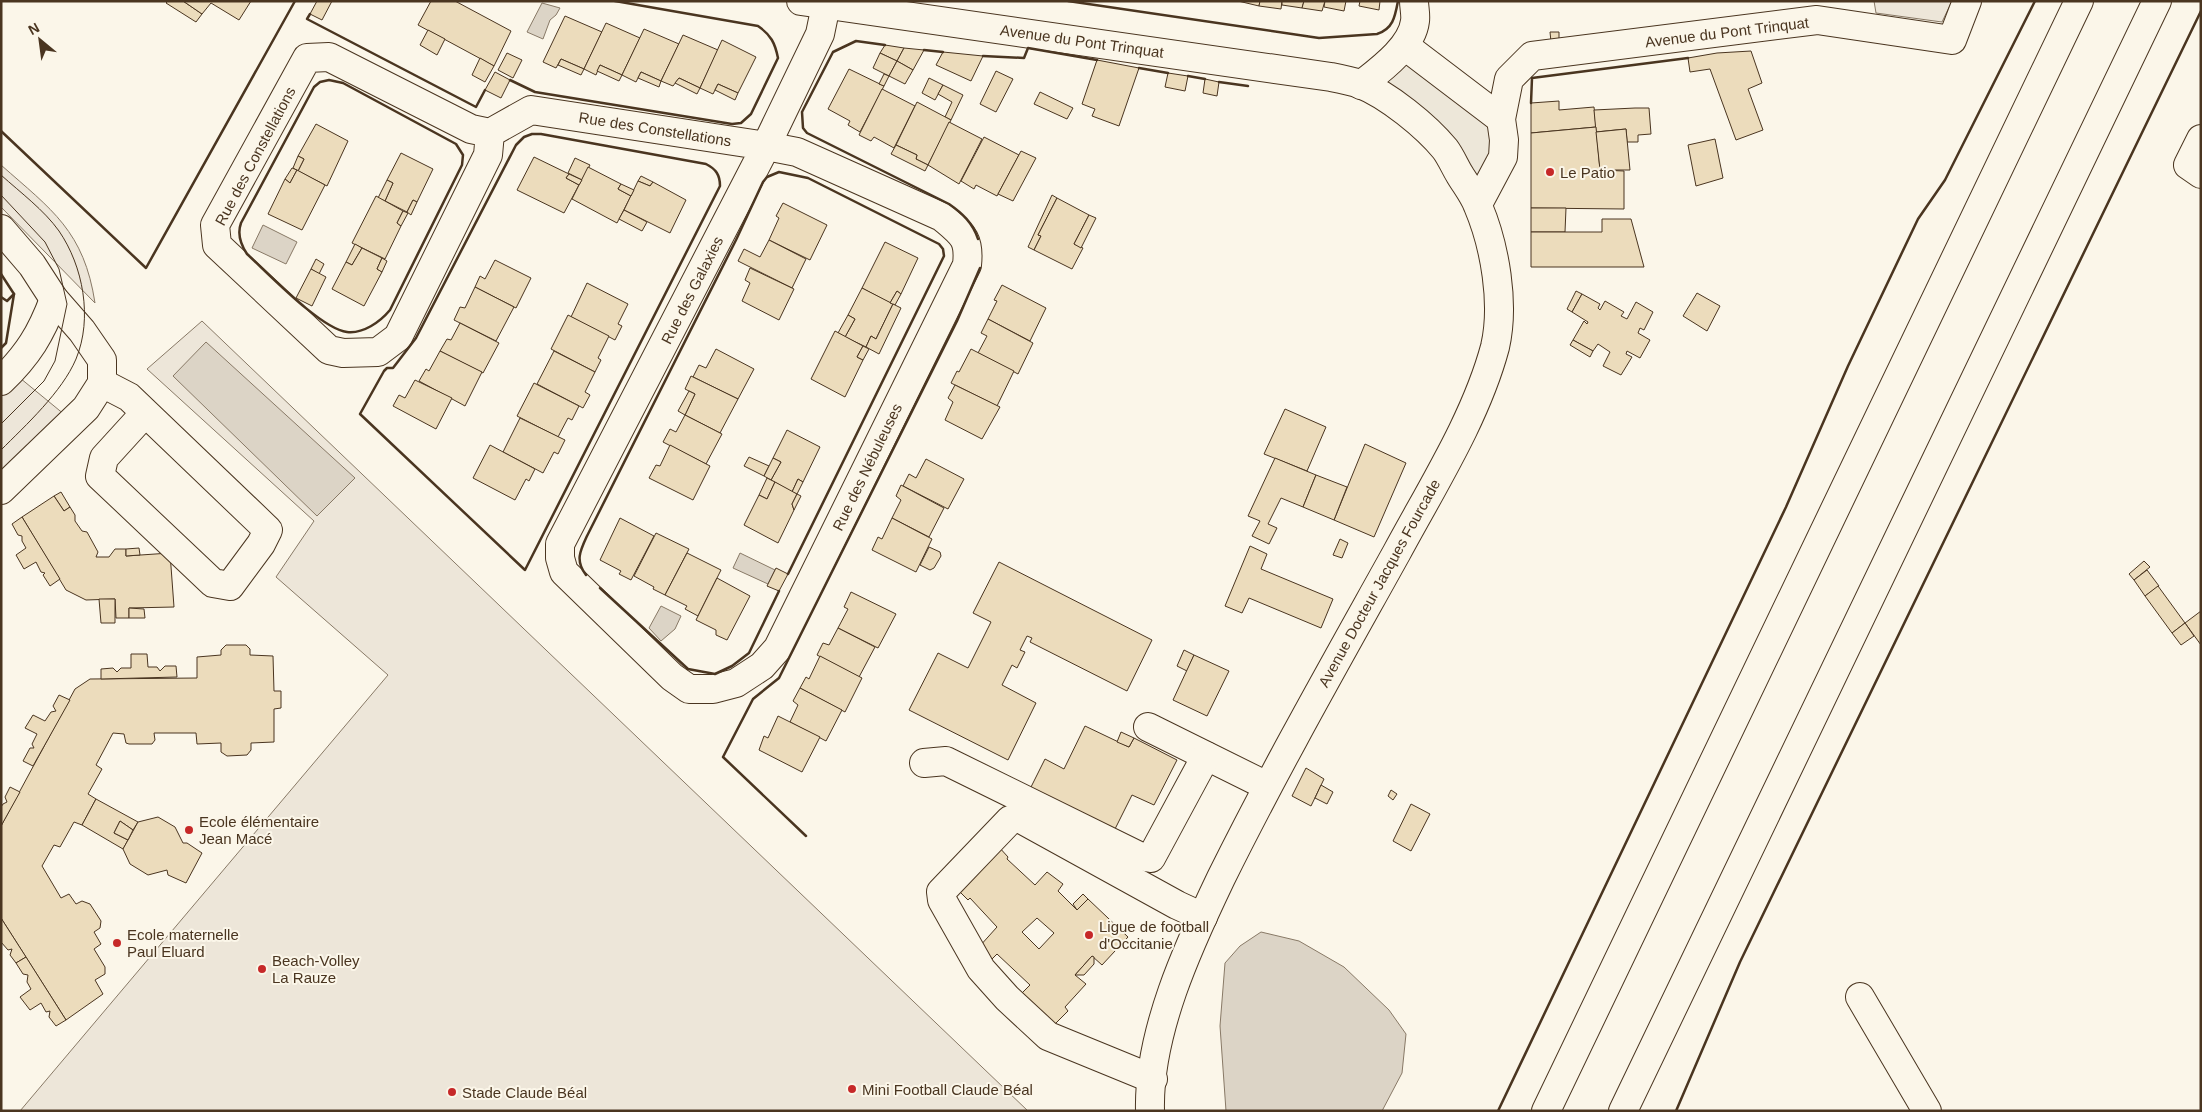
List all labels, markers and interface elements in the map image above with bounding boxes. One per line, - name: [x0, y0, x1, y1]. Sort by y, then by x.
- street label: Avenue du Pont Trinquat: [1644, 13, 1811, 50]
- north arrow: [15, 15, 65, 65]
- text: N: [25, 19, 42, 38]
- street label: Avenue du Pont Trinquat: [999, 21, 1166, 61]
- street label: Rue des Constellations: [211, 84, 299, 228]
- street label: Rue des Constellations: [577, 109, 733, 149]
- place label: Le Patio: [1560, 164, 1615, 181]
- marker: Le Patio: [1544, 166, 1556, 178]
- street label: Rue des Galaxies: [658, 233, 726, 347]
- street label: Rue des Nébuleuses: [829, 401, 905, 533]
- street label: Avenue Docteur Jacques Fourcade: [1315, 476, 1443, 690]
- place label: Ecole élémentaire Jean Macé: [199, 813, 319, 847]
- marker: Ecole élémentaire Jean Macé: [183, 824, 195, 836]
- place label: Ligue de football d'Occitanie: [1099, 918, 1209, 952]
- place label: Ecole maternelle Paul Eluard: [127, 926, 239, 960]
- marker: Ligue de football d'Occitanie: [1083, 929, 1095, 941]
- marker: Ecole maternelle Paul Eluard: [111, 937, 123, 949]
- place label: Beach-Volley La Rauze: [272, 952, 360, 986]
- marker: Beach-Volley La Rauze: [256, 963, 268, 975]
- place label: Mini Football Claude Béal: [862, 1081, 1033, 1098]
- marker: Mini Football Claude Béal: [846, 1083, 858, 1095]
- place label: Stade Claude Béal: [462, 1084, 587, 1101]
- marker: Stade Claude Béal: [446, 1086, 458, 1098]

